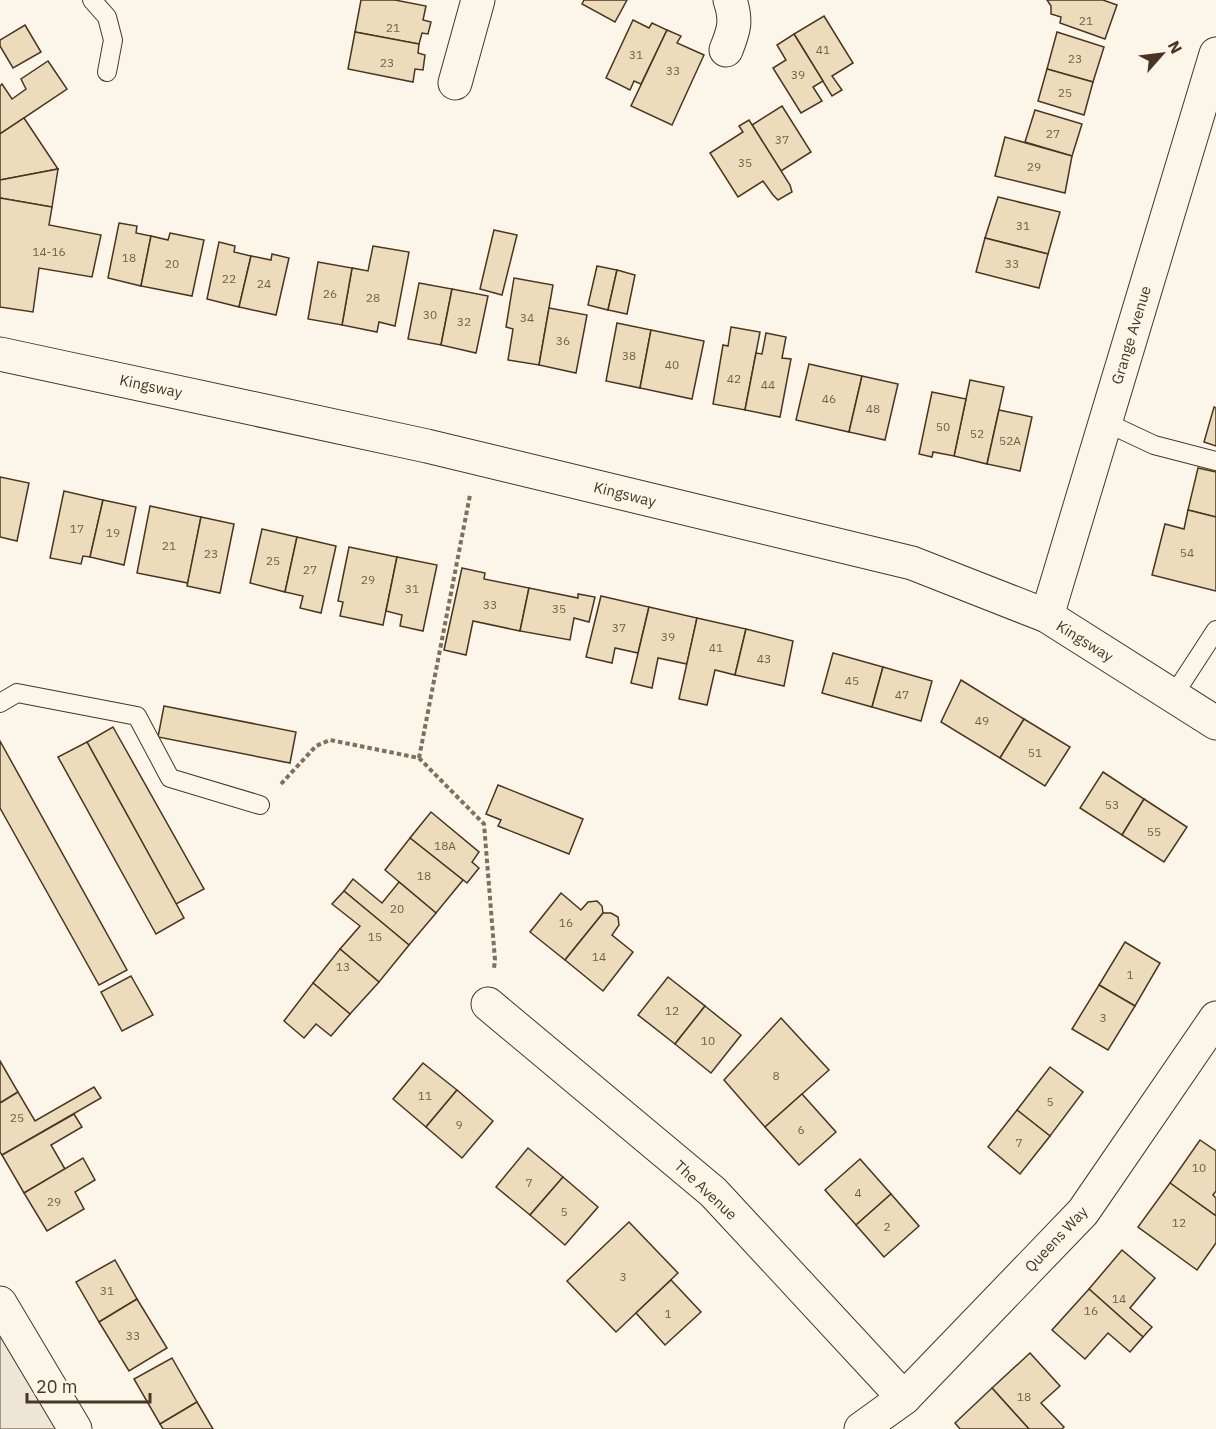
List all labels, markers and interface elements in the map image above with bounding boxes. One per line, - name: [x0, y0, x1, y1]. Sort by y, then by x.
- house number: 21: [1079, 13, 1093, 28]
- house number: 21: [386, 20, 400, 35]
- north arrow: [1132, 24, 1192, 84]
- text: N: [1164, 37, 1187, 57]
- house number: 41: [816, 42, 830, 57]
- house number: 31: [629, 47, 643, 62]
- house number: 23: [1068, 51, 1082, 66]
- house number: 23: [380, 55, 394, 70]
- house number: 33: [666, 63, 680, 78]
- house number: 39: [791, 67, 805, 82]
- house number: 25: [1058, 85, 1072, 100]
- house number: 27: [1046, 126, 1060, 141]
- house number: 37: [775, 132, 789, 147]
- house number: 35: [738, 155, 752, 170]
- house number: 29: [1027, 159, 1041, 174]
- house number: 31: [1016, 218, 1030, 233]
- house number: 14-16: [32, 244, 66, 259]
- house number: 18: [122, 250, 136, 265]
- house number: 20: [165, 256, 179, 271]
- house number: 33: [1005, 256, 1019, 271]
- house number: 22: [222, 271, 236, 286]
- house number: 24: [257, 276, 271, 291]
- street label: Grange Avenue: [1107, 283, 1155, 387]
- house number: 26: [323, 286, 337, 301]
- house number: 28: [366, 290, 380, 305]
- house number: 30: [423, 307, 437, 322]
- house number: 34: [520, 310, 534, 325]
- house number: 32: [457, 314, 471, 329]
- house number: 36: [556, 333, 570, 348]
- house number: 38: [622, 348, 636, 363]
- house number: 40: [665, 357, 679, 372]
- street label: Kingsway: [118, 370, 185, 402]
- house number: 42: [727, 371, 741, 386]
- house number: 44: [761, 377, 775, 392]
- house number: 46: [822, 391, 836, 406]
- house number: 48: [866, 401, 880, 416]
- house number: 50: [936, 419, 950, 434]
- house number: 52: [970, 426, 984, 441]
- house number: 52A: [999, 433, 1021, 448]
- street label: Kingsway: [592, 477, 659, 511]
- house number: 17: [70, 521, 84, 536]
- house number: 19: [106, 525, 120, 540]
- house number: 21: [162, 538, 176, 553]
- house number: 54: [1180, 545, 1194, 560]
- house number: 23: [204, 546, 218, 561]
- house number: 25: [266, 553, 280, 568]
- house number: 27: [303, 562, 317, 577]
- house number: 29: [361, 572, 375, 587]
- house number: 31: [405, 581, 419, 596]
- house number: 33: [483, 597, 497, 612]
- house number: 35: [552, 601, 566, 616]
- street label: Kingsway: [1053, 616, 1117, 666]
- house number: 37: [612, 620, 626, 635]
- house number: 39: [661, 629, 675, 644]
- house number: 41: [709, 640, 723, 655]
- house number: 43: [757, 651, 771, 666]
- house number: 45: [845, 673, 859, 688]
- house number: 47: [895, 687, 909, 702]
- house number: 49: [975, 713, 989, 728]
- house number: 51: [1028, 745, 1042, 760]
- house number: 53: [1105, 797, 1119, 812]
- house number: 55: [1147, 824, 1161, 839]
- house number: 18A: [434, 838, 456, 853]
- house number: 18: [417, 868, 431, 883]
- house number: 20: [390, 901, 404, 916]
- house number: 16: [559, 915, 573, 930]
- house number: 15: [368, 929, 382, 944]
- house number: 14: [592, 949, 606, 964]
- house number: 13: [336, 959, 350, 974]
- house number: 1: [1126, 967, 1134, 982]
- house number: 12: [665, 1003, 679, 1018]
- house number: 3: [1099, 1010, 1107, 1025]
- house number: 10: [701, 1033, 715, 1048]
- house number: 8: [772, 1068, 780, 1083]
- house number: 11: [418, 1088, 432, 1103]
- house number: 5: [1046, 1094, 1054, 1109]
- house number: 25: [10, 1110, 24, 1125]
- house number: 9: [455, 1117, 463, 1132]
- house number: 6: [797, 1122, 805, 1137]
- house number: 7: [1015, 1135, 1023, 1150]
- street label: The Avenue: [671, 1156, 741, 1224]
- house number: 10: [1192, 1160, 1206, 1175]
- house number: 7: [525, 1175, 533, 1190]
- house number: 4: [854, 1185, 862, 1200]
- house number: 29: [47, 1194, 61, 1209]
- street label: Queens Way: [1021, 1202, 1092, 1276]
- house number: 5: [560, 1204, 568, 1219]
- house number: 12: [1172, 1215, 1186, 1230]
- house number: 2: [883, 1219, 891, 1234]
- house number: 3: [619, 1269, 627, 1284]
- house number: 31: [100, 1283, 114, 1298]
- house number: 14: [1112, 1291, 1126, 1306]
- house number: 16: [1084, 1303, 1098, 1318]
- house number: 1: [664, 1306, 672, 1321]
- house number: 33: [126, 1328, 140, 1343]
- scale bar: [27, 1366, 150, 1404]
- text: 20 m: [36, 1375, 78, 1398]
- house number: 18: [1017, 1389, 1031, 1404]

